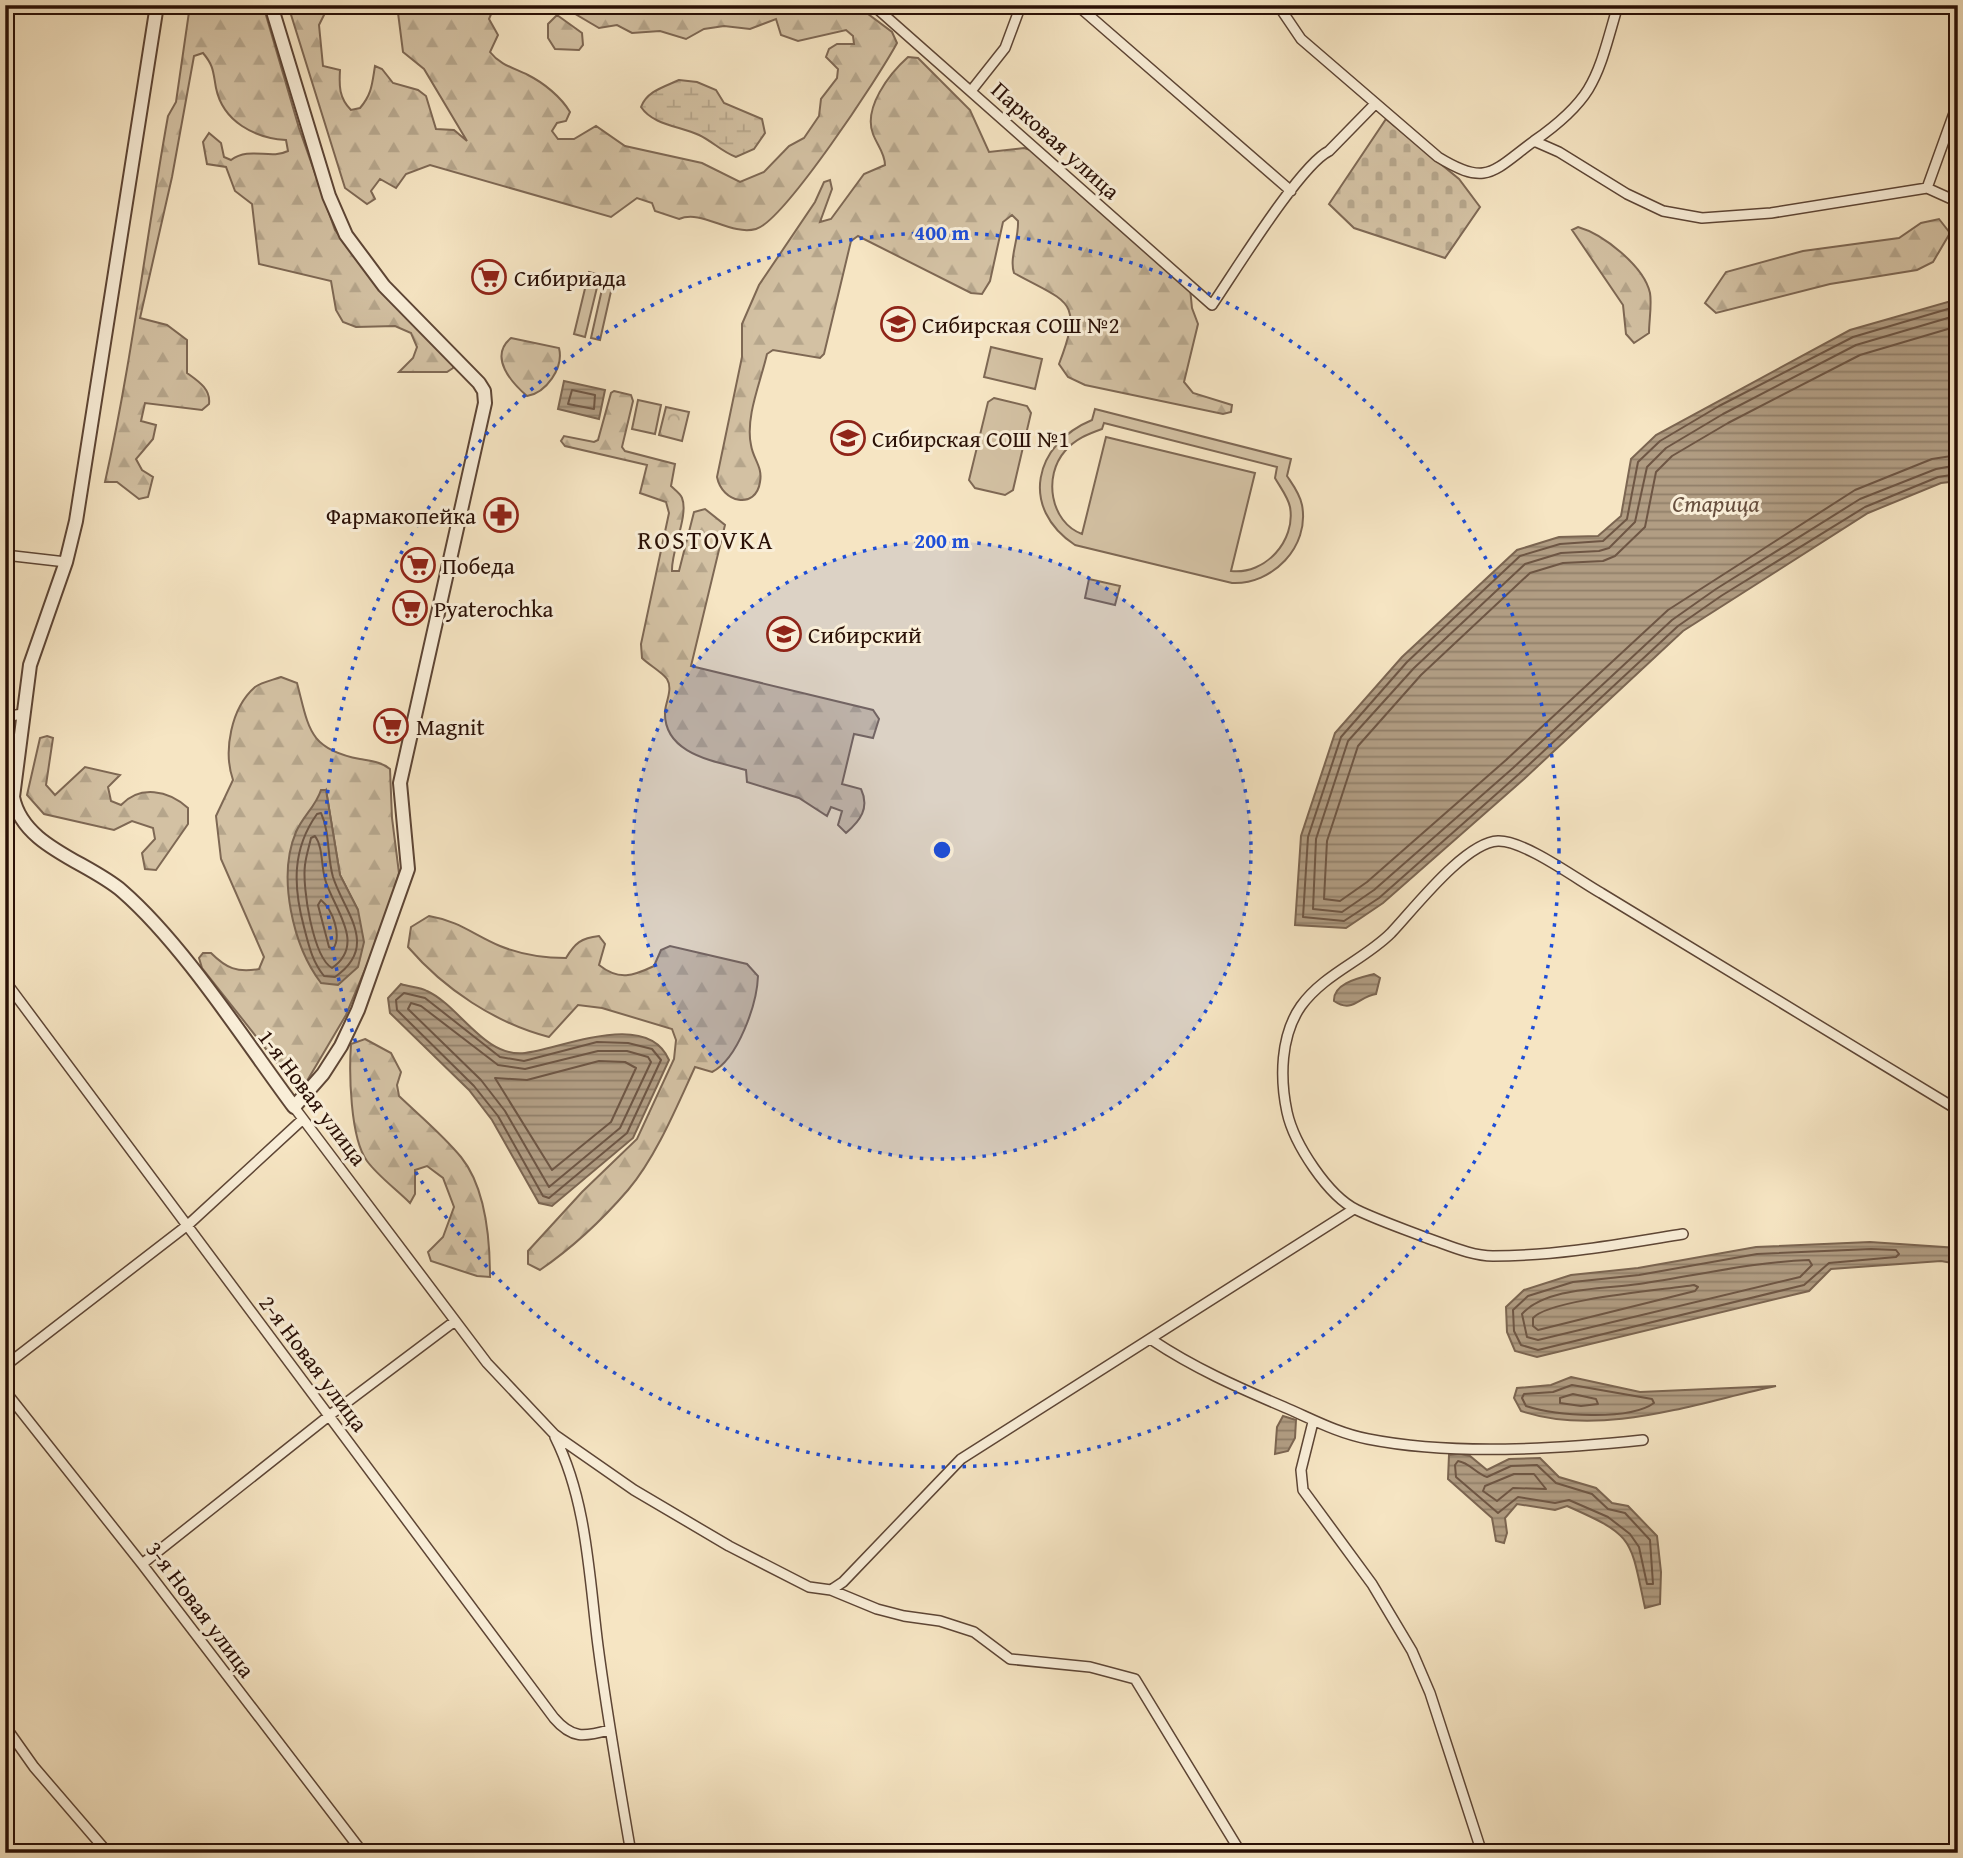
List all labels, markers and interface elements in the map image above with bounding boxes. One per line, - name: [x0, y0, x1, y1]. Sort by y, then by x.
- street label: Парковая улица: [984, 73, 1128, 207]
- text: 400 m: [914, 217, 970, 248]
- supermarket icon: Сибириада: [470, 258, 508, 296]
- place label: Сибириада: [514, 261, 626, 294]
- school or university icon: Сибирская СОШ №2: [879, 305, 917, 343]
- place label: Сибирская СОШ №2: [922, 308, 1120, 341]
- school or university icon: Сибирская СОШ №1: [829, 419, 867, 457]
- place label: Сибирская СОШ №1: [872, 422, 1070, 455]
- water label: Старица: [1672, 486, 1760, 521]
- pharmacy icon: Фармакопейка: [482, 496, 520, 534]
- place label: Фармакопейка: [326, 499, 476, 532]
- district label: ROSTOVKA: [637, 520, 775, 559]
- text: 200 m: [914, 525, 970, 556]
- supermarket icon: Победа: [399, 546, 437, 584]
- place label: Победа: [442, 549, 515, 582]
- supermarket icon: Pyaterochka: [391, 589, 429, 627]
- place label: Pyaterochka: [434, 592, 554, 625]
- school or university icon: Сибирский: [765, 615, 803, 653]
- place label: Сибирский: [808, 618, 922, 651]
- supermarket icon: Magnit: [372, 707, 410, 745]
- place label: Magnit: [416, 710, 485, 743]
- centre of rings: [930, 838, 954, 862]
- street label: 1-я Новая улица: [251, 1022, 375, 1172]
- street label: 2-я Новая улица: [252, 1288, 376, 1438]
- street label: 3-я Новая улица: [139, 1534, 263, 1684]

